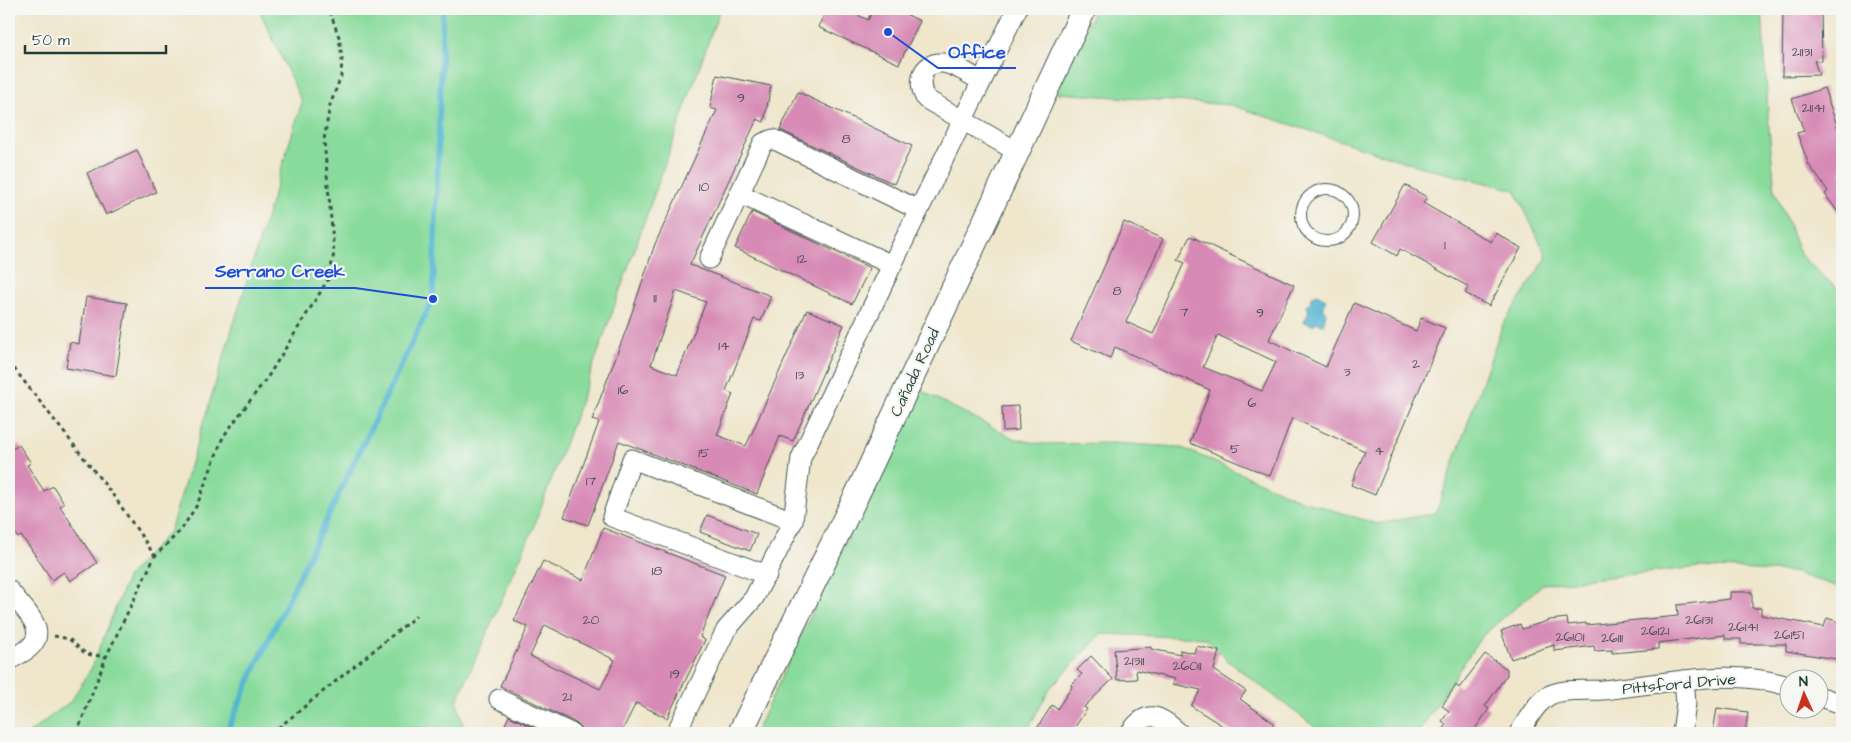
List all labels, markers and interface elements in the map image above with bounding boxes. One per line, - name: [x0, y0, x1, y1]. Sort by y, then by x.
- scale bar: [25, 22, 166, 54]
- text: 50 m: [32, 30, 70, 51]
- callout: Office: [938, 35, 1016, 68]
- text: Office: [948, 40, 1006, 65]
- house number: 21131: [1792, 42, 1812, 62]
- house number: 9: [737, 88, 745, 108]
- house number: 21141: [1802, 98, 1825, 118]
- house number: 8: [841, 129, 851, 149]
- house number: 10: [699, 177, 709, 197]
- house number: 1: [1444, 235, 1446, 255]
- house number: 12: [797, 249, 807, 269]
- callout: Serrano Creek: [205, 255, 355, 288]
- text: Serrano Creek: [214, 259, 346, 284]
- house number: 8: [1112, 281, 1122, 301]
- house number: 11: [653, 288, 657, 308]
- house number: 7: [1180, 302, 1189, 322]
- house number: 9: [1256, 303, 1264, 323]
- street label: Cañada Road: [885, 325, 945, 420]
- house number: 14: [718, 336, 730, 356]
- house number: 2: [1412, 354, 1420, 374]
- house number: 3: [1343, 362, 1351, 382]
- house number: 13: [796, 365, 804, 385]
- house number: 16: [618, 380, 629, 400]
- house number: 6: [1248, 393, 1257, 413]
- house number: 5: [1230, 439, 1240, 459]
- house number: 4: [1374, 441, 1384, 461]
- house number: 15: [698, 443, 710, 463]
- house number: 17: [586, 471, 597, 491]
- house number: 18: [652, 561, 662, 581]
- house number: 20: [583, 610, 600, 630]
- house number: 26131: [1685, 610, 1713, 630]
- house number: 26141: [1728, 617, 1758, 637]
- house number: 26121: [1641, 621, 1669, 641]
- house number: 26151: [1774, 625, 1804, 645]
- house number: 26101: [1555, 627, 1585, 647]
- house number: 26111: [1601, 628, 1623, 648]
- house number: 21311: [1124, 651, 1144, 671]
- house number: 26011: [1172, 656, 1202, 676]
- house number: 19: [670, 664, 680, 684]
- street label: Pittsford Drive: [1621, 668, 1737, 700]
- north arrow: [1778, 670, 1828, 720]
- text: N: [1798, 672, 1808, 692]
- house number: 21: [562, 687, 572, 707]

